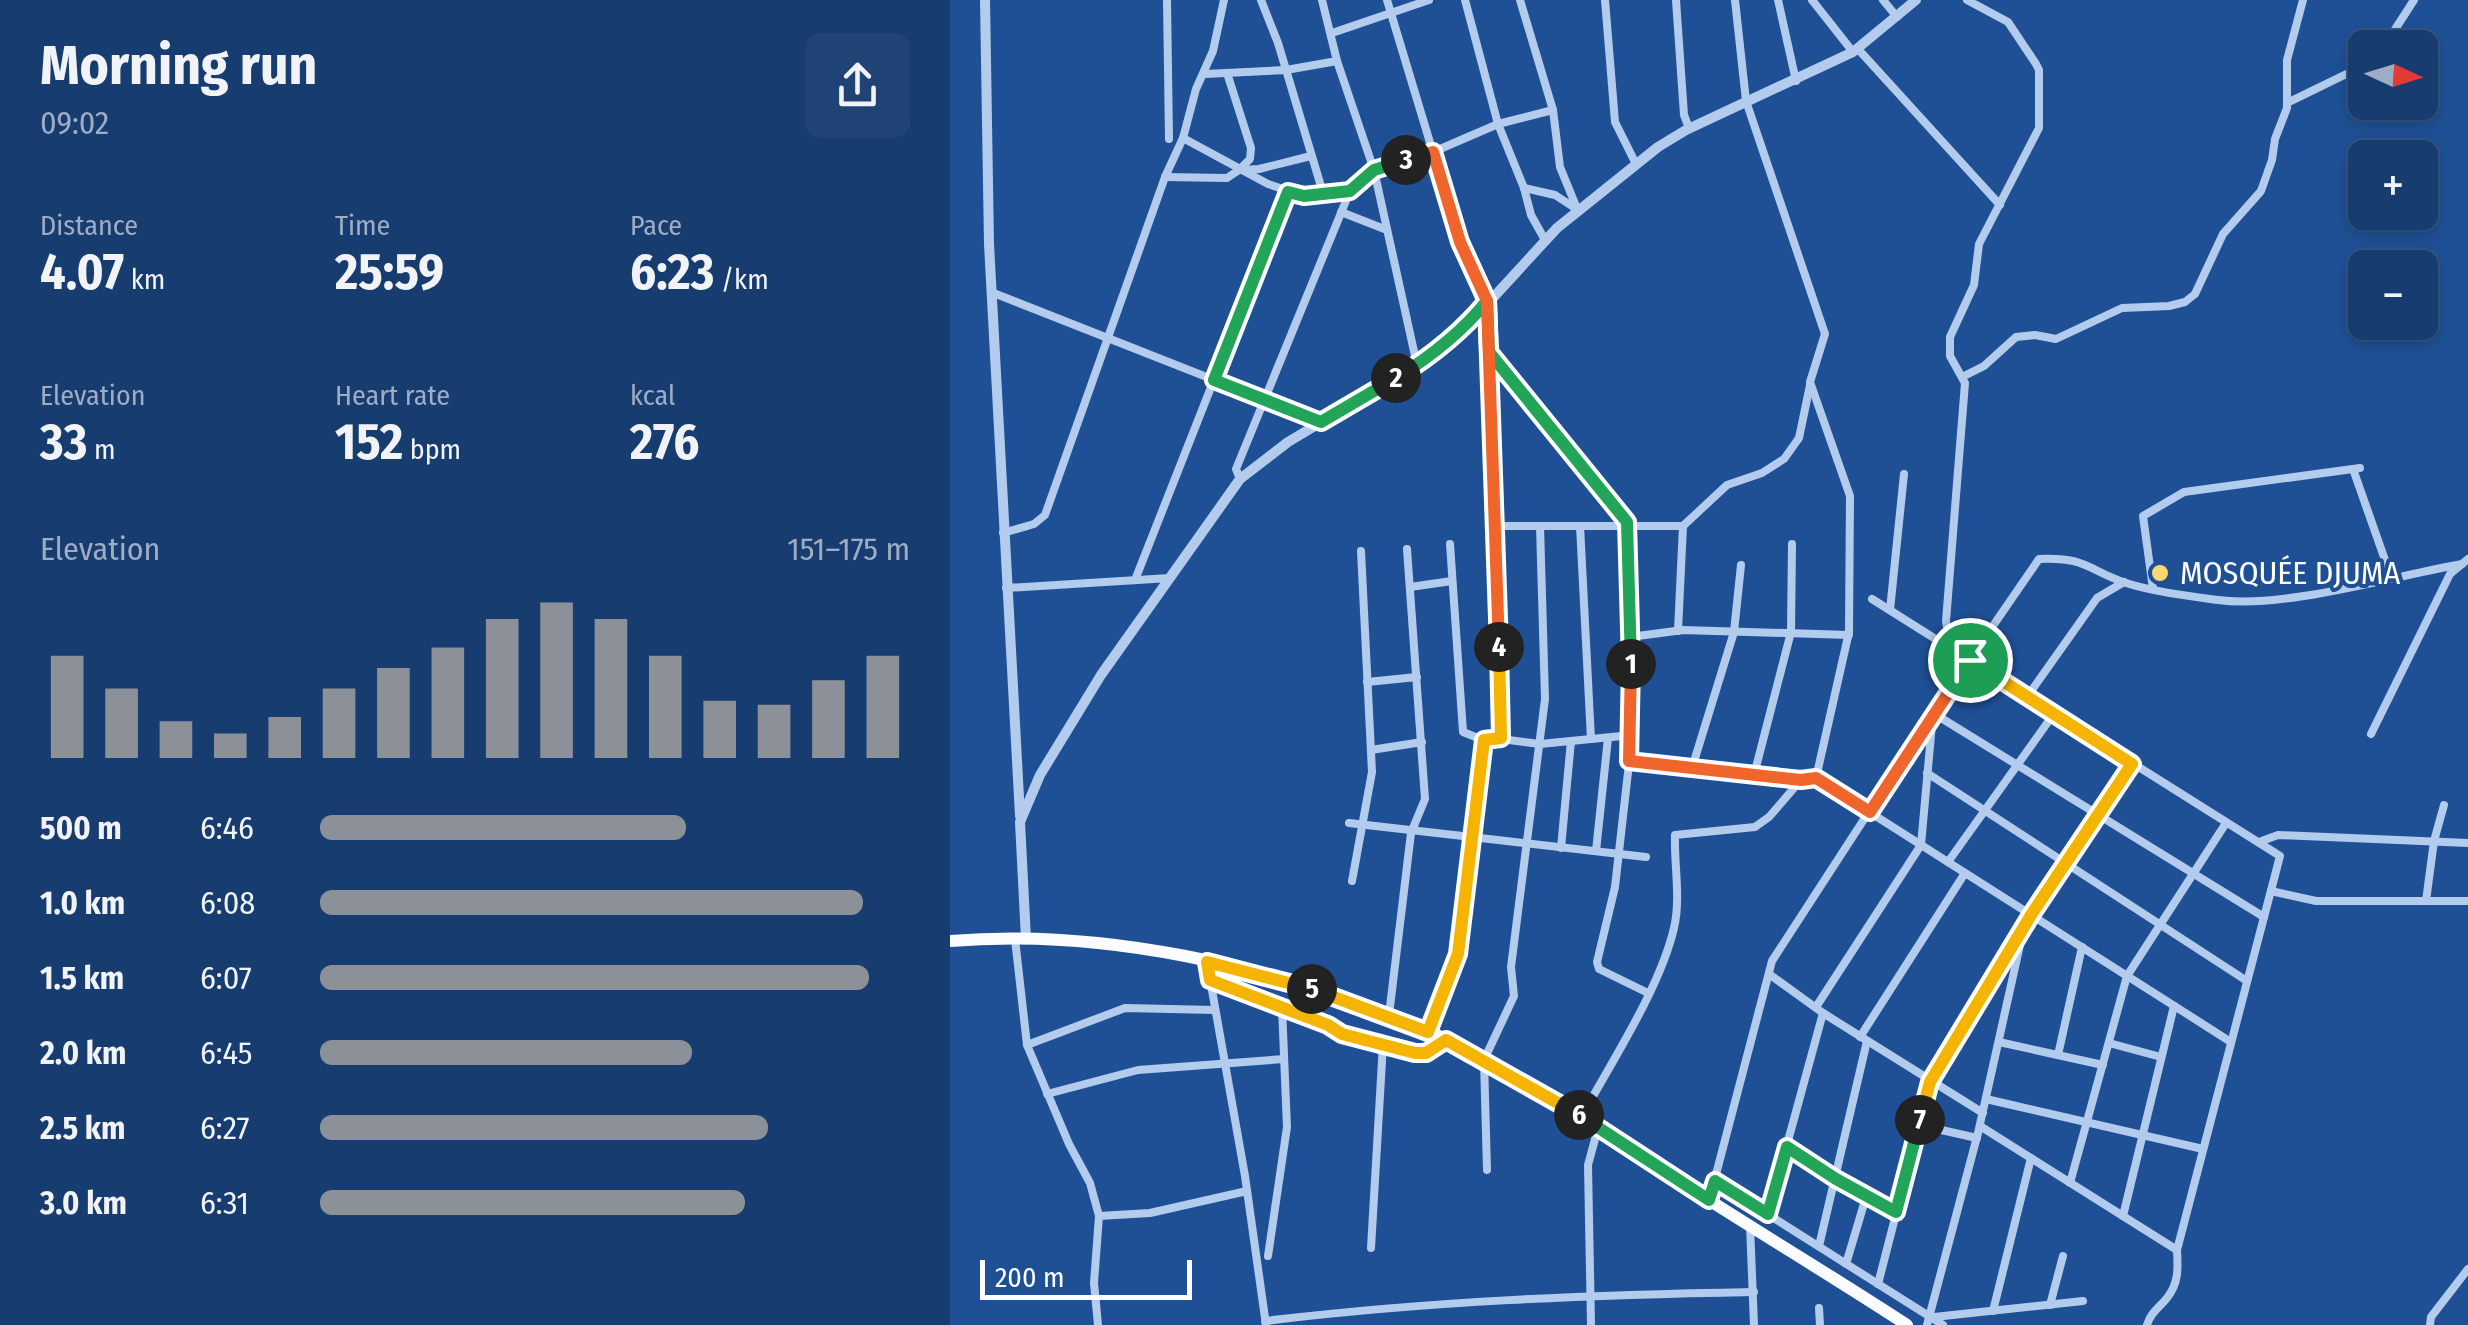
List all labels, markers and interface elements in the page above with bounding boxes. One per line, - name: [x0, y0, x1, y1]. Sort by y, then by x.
- north arrow: [2348, 30, 2438, 120]
- map controls: [2348, 30, 2438, 340]
- text: Morning run: [40, 33, 317, 99]
- button: share: [805, 33, 910, 138]
- text: 09:02: [40, 104, 109, 142]
- pin: 3: [1381, 135, 1431, 185]
- button: +: [2348, 140, 2438, 230]
- text: 3: [1399, 143, 1413, 176]
- text: Distance: [40, 209, 138, 242]
- text: Time: [335, 209, 390, 242]
- text: Pace: [630, 209, 682, 242]
- text: 4.07: [40, 242, 124, 302]
- text: 25:59: [335, 242, 444, 302]
- text: 6:23: [630, 242, 714, 302]
- button: −: [2348, 250, 2438, 340]
- text: km: [124, 263, 165, 296]
- text: /km: [714, 263, 769, 296]
- pin: 2: [1371, 353, 1421, 403]
- text: 2: [1390, 361, 1402, 394]
- text: Elevation: [40, 379, 145, 412]
- text: Heart rate: [335, 379, 450, 412]
- text: kcal: [630, 379, 675, 412]
- text: 33: [40, 412, 87, 472]
- text: 152: [335, 412, 403, 472]
- text: 276: [630, 412, 699, 472]
- text: m: [87, 433, 115, 466]
- text: bpm: [403, 433, 461, 466]
- text: Elevation: [40, 530, 160, 568]
- text: 151–175 m: [787, 530, 910, 568]
- place label: MOSQUÉE DJUMA: [2180, 554, 2400, 592]
- marker: MOSQUÉE DJUMA: [2149, 562, 2171, 584]
- pin: [1928, 618, 2013, 703]
- pin: 4: [1474, 622, 1524, 672]
- text: 4: [1492, 630, 1506, 663]
- icon: arrive: [1943, 633, 1998, 688]
- pin: 1: [1606, 639, 1656, 689]
- text: 1: [1625, 647, 1637, 680]
- text: 500 m: [40, 809, 122, 847]
- text: 6:46: [200, 809, 254, 847]
- text: 1.0 km: [40, 884, 125, 922]
- text: 6:08: [200, 884, 255, 922]
- text: 1.5 km: [40, 959, 124, 997]
- text: 6:07: [200, 959, 252, 997]
- pin: 5: [1287, 964, 1337, 1014]
- text: 5: [1305, 972, 1319, 1005]
- text: 2.0 km: [40, 1034, 127, 1072]
- text: 6:45: [200, 1034, 252, 1072]
- pin: 6: [1554, 1090, 1604, 1140]
- pin: 7: [1895, 1095, 1945, 1145]
- text: 6: [1572, 1098, 1586, 1131]
- text: 7: [1914, 1103, 1926, 1136]
- text: 2.5 km: [40, 1109, 126, 1147]
- text: 6:27: [200, 1109, 250, 1147]
- text: 3.0 km: [40, 1184, 127, 1222]
- text: 6:31: [200, 1184, 249, 1222]
- scale bar: [980, 1255, 1192, 1300]
- text: 200 m: [995, 1261, 1065, 1294]

